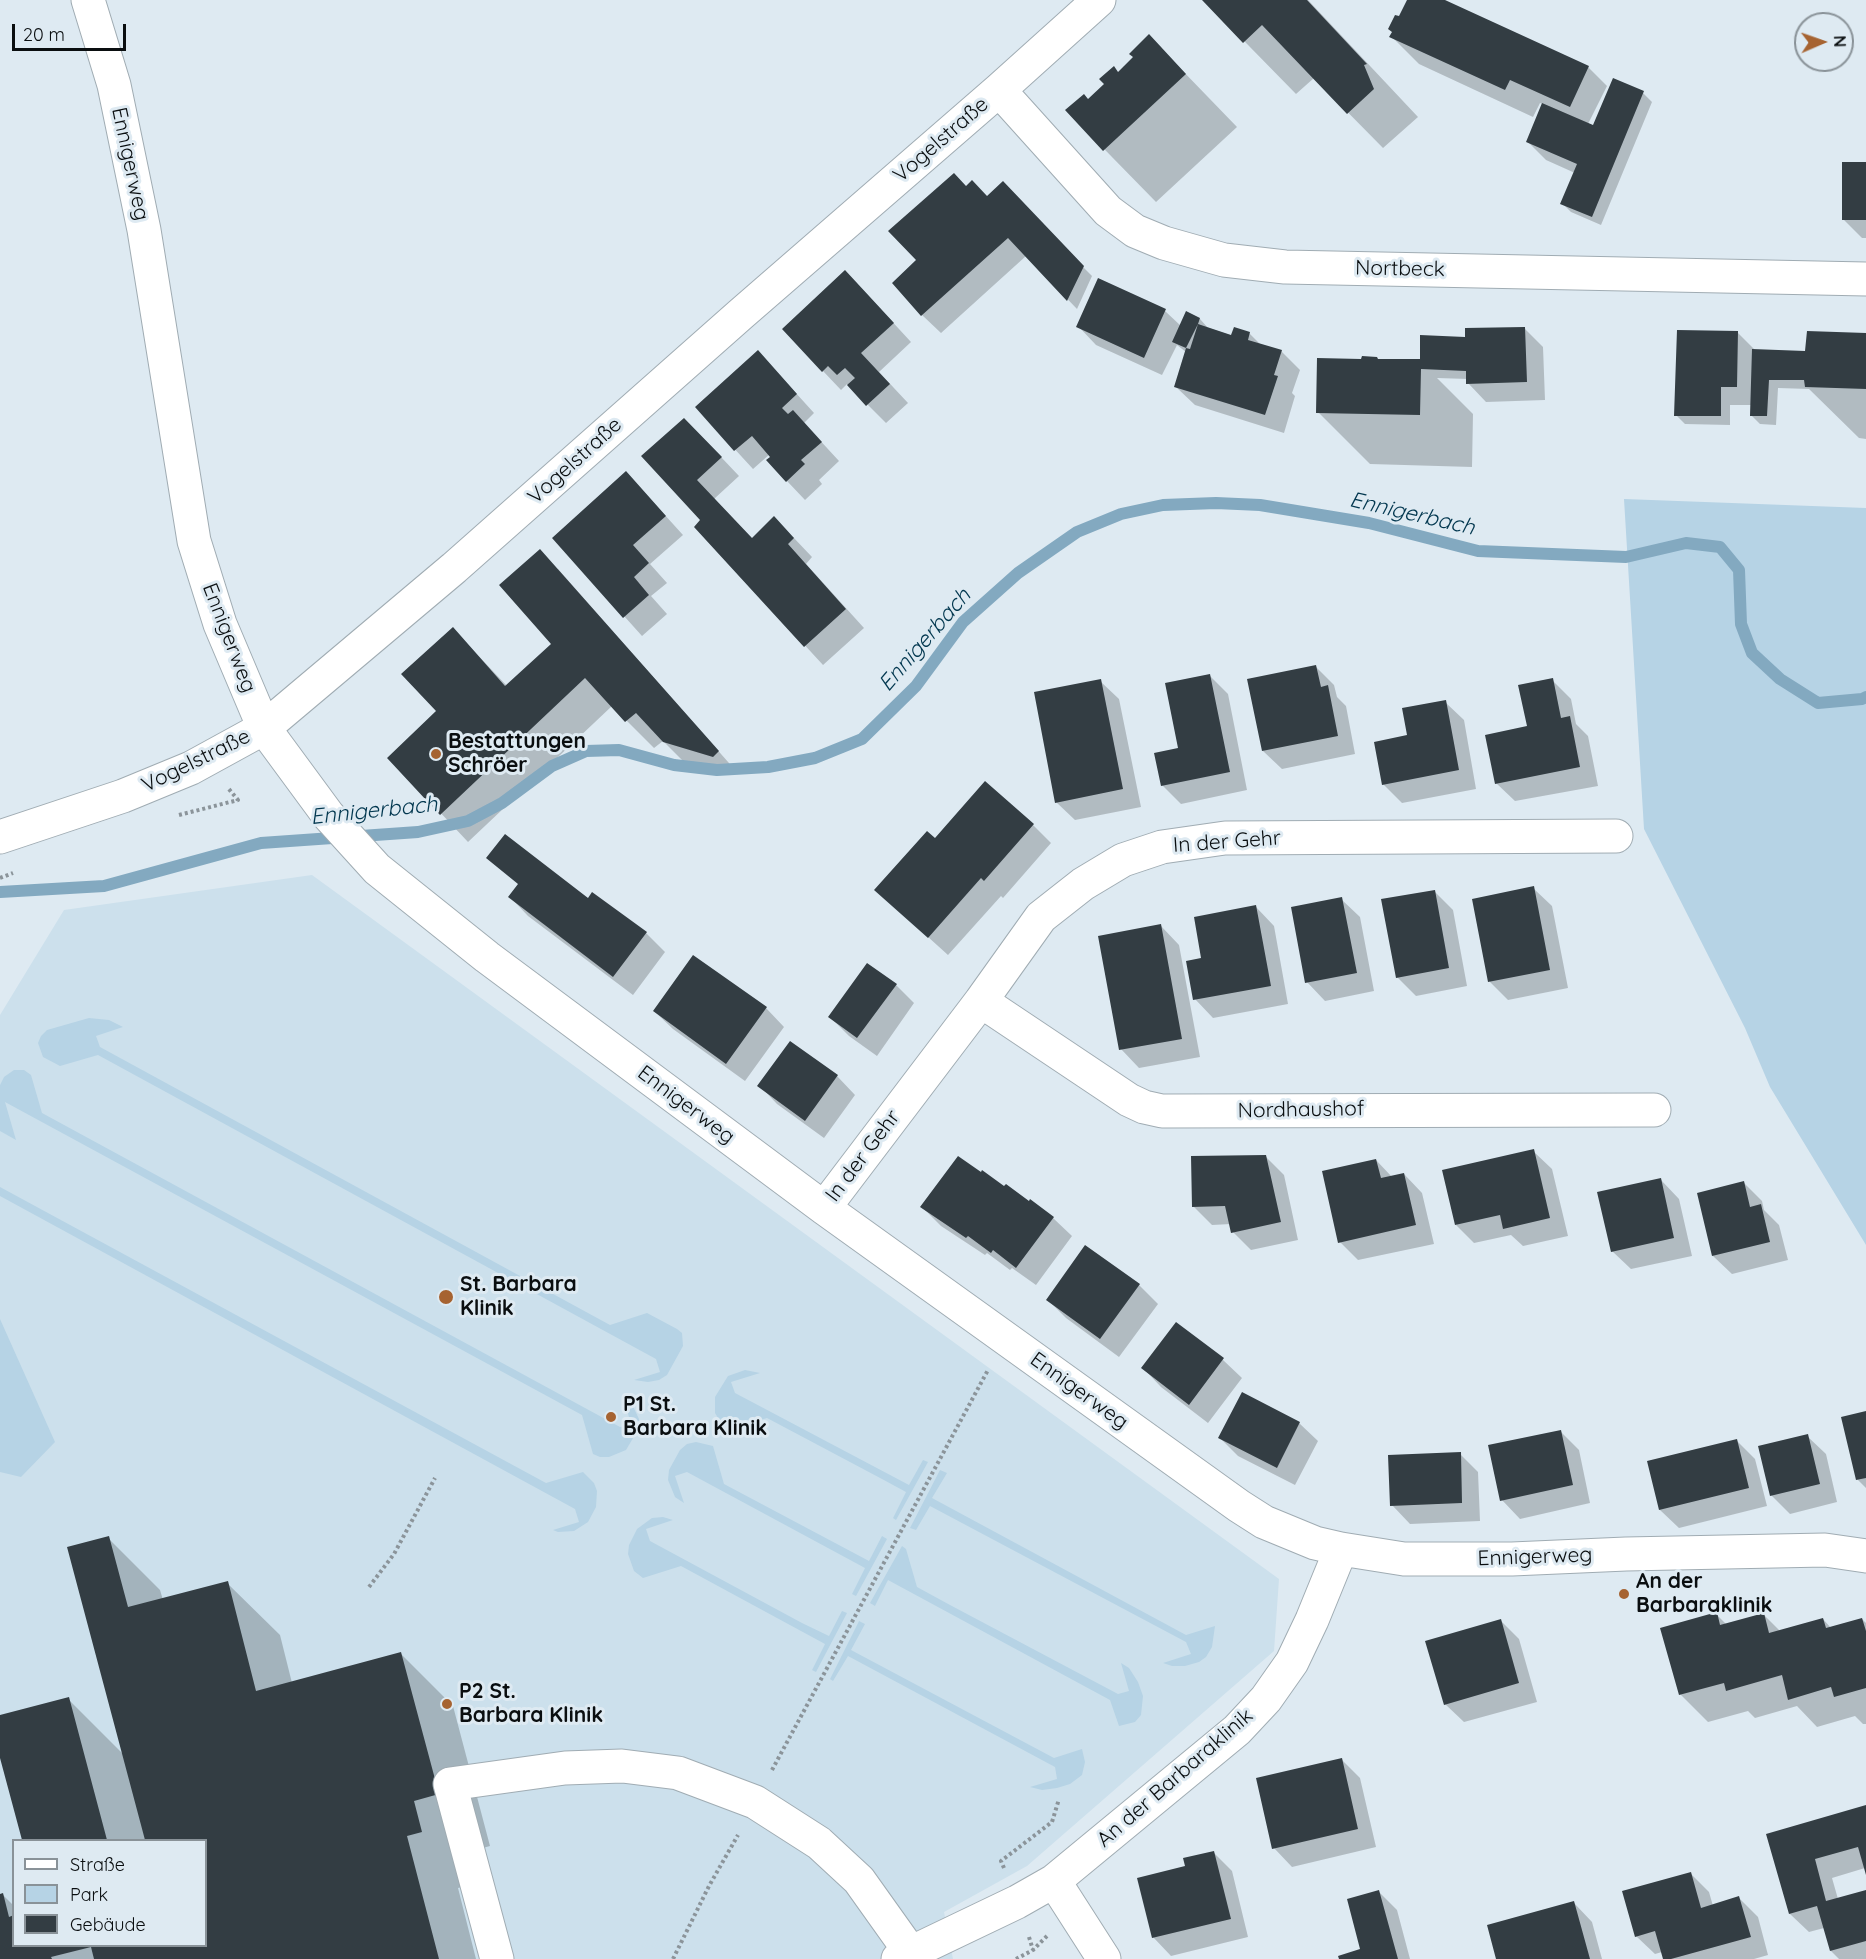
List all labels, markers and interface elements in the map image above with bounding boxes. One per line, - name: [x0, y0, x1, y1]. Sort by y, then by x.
- scale bar: [15, 12, 129, 50]
- north arrow: [1794, 12, 1854, 72]
- text: 20 m: [23, 23, 65, 46]
- text: N: [1830, 35, 1850, 48]
- street label: Vogelstraße: [888, 92, 994, 188]
- street label: Ennigerweg: [106, 105, 154, 223]
- street label: Nortbeck: [1355, 256, 1445, 282]
- street label: Vogelstraße: [523, 412, 627, 510]
- water label: Ennigerbach: [1347, 487, 1477, 541]
- street label: Ennigerweg: [197, 580, 261, 696]
- water label: Ennigerbach: [873, 583, 977, 697]
- street label: Vogelstraße: [138, 724, 254, 798]
- place label: Bestattungen Schröer: [448, 729, 586, 779]
- marker: Bestattungen Schröer: [429, 747, 443, 761]
- water label: Ennigerbach: [309, 791, 439, 831]
- street label: In der Gehr: [1172, 826, 1282, 858]
- street label: Ennigerweg: [632, 1060, 740, 1150]
- street label: Nordhaushof: [1237, 1096, 1365, 1124]
- street label: In der Gehr: [820, 1105, 906, 1207]
- place label: St. Barbara Klinik: [460, 1272, 577, 1322]
- marker: St. Barbara Klinik: [437, 1288, 455, 1306]
- street label: Ennigerweg: [1025, 1347, 1133, 1435]
- place label: P1 St. Barbara Klinik: [623, 1392, 767, 1442]
- marker: P1 St. Barbara Klinik: [604, 1410, 618, 1424]
- street label: Ennigerweg: [1477, 1542, 1593, 1572]
- place label: An der Barbaraklinik: [1636, 1569, 1772, 1619]
- marker: An der Barbaraklinik: [1617, 1587, 1631, 1601]
- place label: P2 St. Barbara Klinik: [459, 1679, 603, 1729]
- marker: P2 St. Barbara Klinik: [440, 1697, 454, 1711]
- street label: An der Barbaraklinik: [1092, 1703, 1258, 1853]
- legend: [12, 1839, 207, 1947]
- text: Straße: [70, 1853, 125, 1876]
- text: Park: [70, 1883, 108, 1906]
- text: Gebäude: [70, 1913, 146, 1936]

